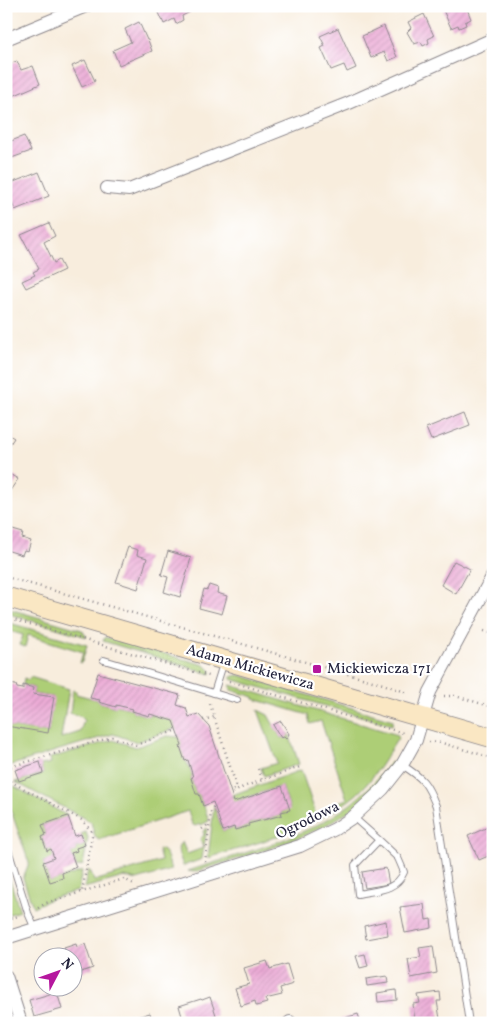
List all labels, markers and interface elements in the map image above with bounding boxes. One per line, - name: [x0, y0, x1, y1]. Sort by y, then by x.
- street label: Adama Mickiewicza: [184, 640, 316, 696]
- place label: Mickiewicza 171: [327, 659, 431, 680]
- marker: Mickiewicza 171: [311, 663, 323, 675]
- street label: Ogrodowa: [273, 797, 343, 845]
- north arrow: [32, 946, 82, 996]
- text: N: [56, 954, 77, 975]

